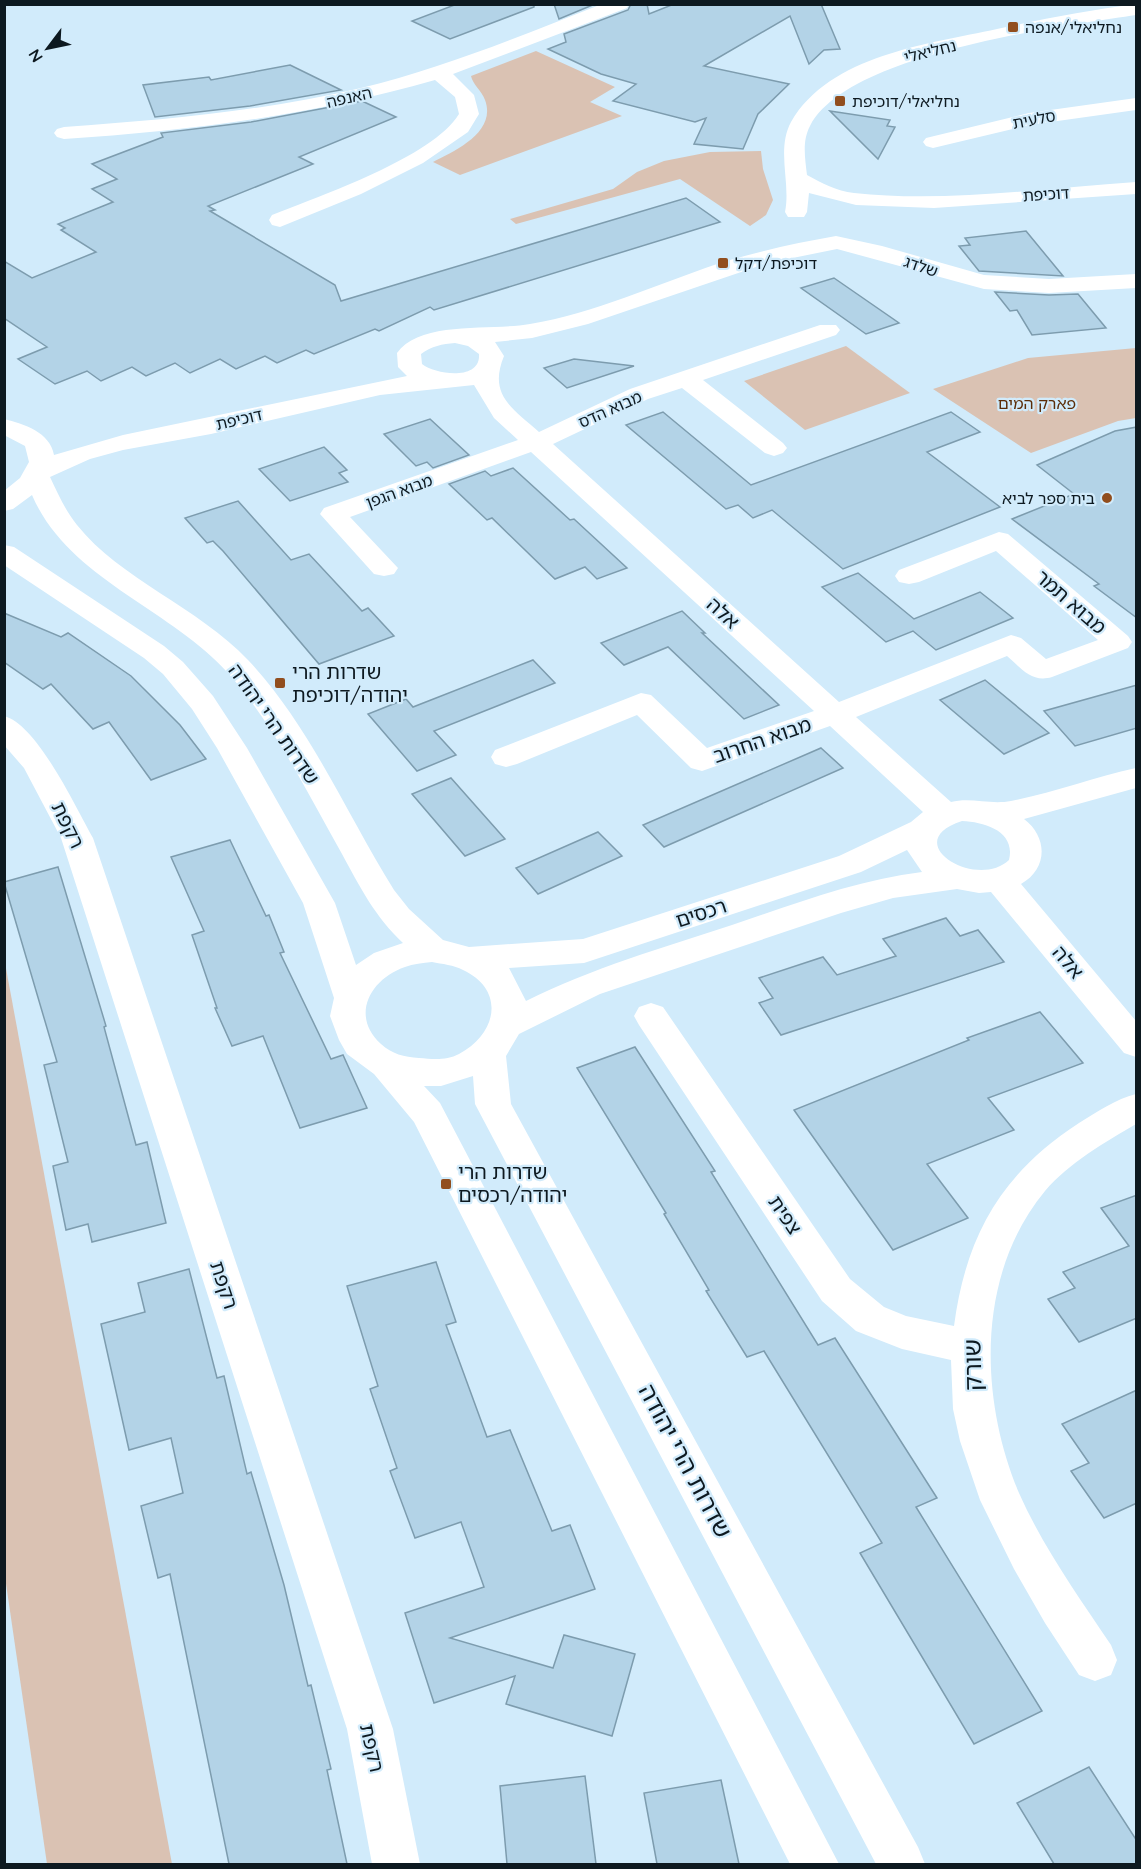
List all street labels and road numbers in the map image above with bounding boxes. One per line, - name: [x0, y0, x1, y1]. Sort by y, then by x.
- street label: נחליאלי: [902, 35, 958, 67]
- street label: האנפה: [324, 82, 374, 112]
- street label: סלעית: [1011, 105, 1057, 133]
- street label: דוכיפת: [1022, 182, 1070, 206]
- street label: שלדג: [901, 251, 941, 281]
- street label: מבוא הדס: [575, 386, 645, 432]
- street label: דוכיפת: [214, 404, 264, 434]
- street label: מבוא הגפן: [363, 470, 435, 512]
- street label: מבוא תמר: [1031, 564, 1112, 639]
- street label: אלה: [702, 591, 745, 634]
- street label: שדרות הרי יהודה: [224, 658, 325, 789]
- street label: מבוא החרוב: [709, 711, 814, 768]
- street label: רקפת: [47, 797, 90, 852]
- street label: רכסים: [672, 893, 729, 932]
- street label: אלה: [1047, 940, 1089, 983]
- street label: צפית: [763, 1190, 807, 1239]
- street label: רקפת: [205, 1258, 244, 1312]
- street label: שורק: [957, 1339, 987, 1391]
- street label: שדרות הרי יהודה: [633, 1378, 739, 1543]
- street label: רקפת: [355, 1721, 390, 1774]

